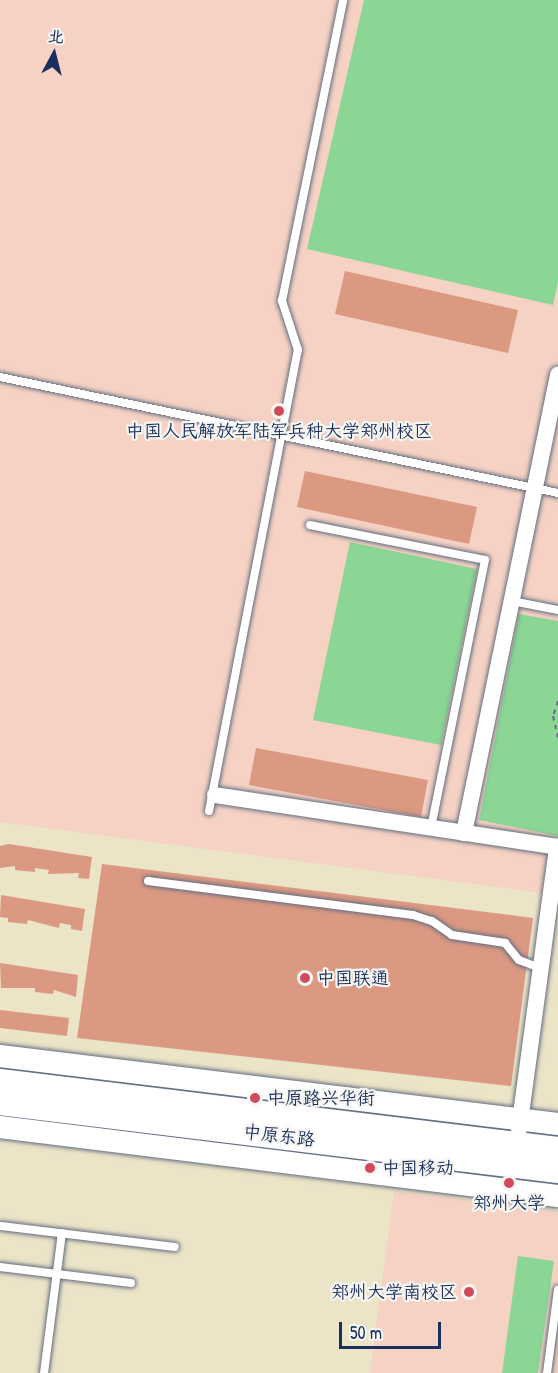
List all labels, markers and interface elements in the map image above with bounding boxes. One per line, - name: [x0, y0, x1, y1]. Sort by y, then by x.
- north arrow: [24, 24, 84, 84]
- text: 北: [47, 24, 65, 48]
- marker: 中国人民解放军陆军兵种大学郑州校区: [272, 404, 286, 418]
- place label: 中国人民解放军陆军兵种大学郑州校区: [126, 420, 432, 442]
- place label: 中国联通: [317, 967, 389, 989]
- marker: 中国联通: [298, 971, 312, 985]
- place label: 中原路兴华街: [267, 1087, 375, 1109]
- marker: 中原路兴华街: [248, 1091, 262, 1105]
- street label: 中原东路: [242, 1121, 316, 1151]
- place label: 中国移动: [382, 1157, 454, 1179]
- marker: 中国移动: [363, 1161, 377, 1175]
- marker: 郑州大学: [502, 1176, 516, 1190]
- place label: 郑州大学: [473, 1192, 545, 1214]
- place label: 郑州大学南校区: [331, 1281, 457, 1303]
- marker: 郑州大学南校区: [462, 1285, 476, 1299]
- scale bar: [342, 1310, 444, 1348]
- text: 50 m: [350, 1320, 382, 1345]

